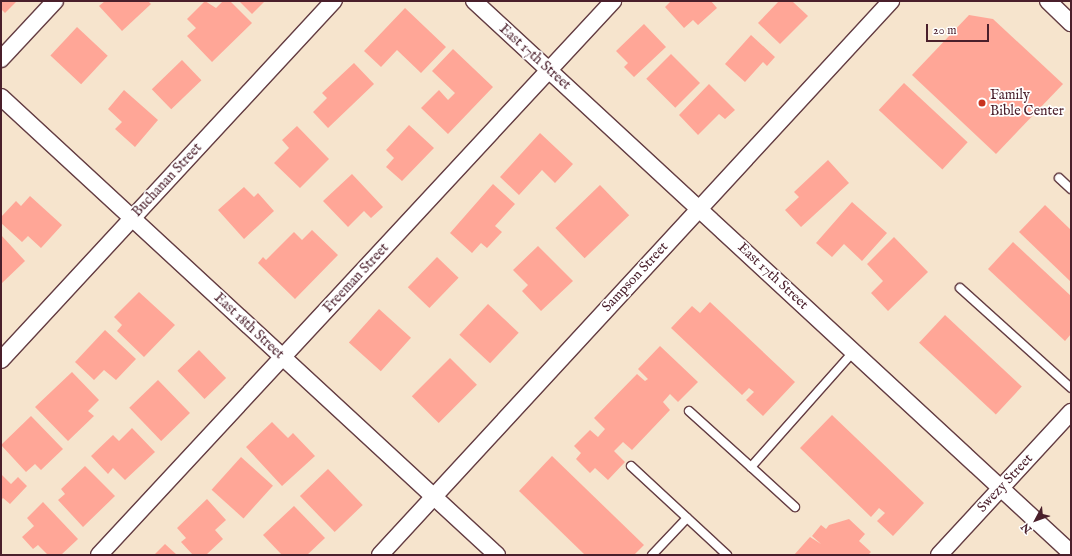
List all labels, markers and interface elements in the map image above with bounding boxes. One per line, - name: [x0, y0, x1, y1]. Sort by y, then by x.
- scale bar: [928, 16, 991, 42]
- street label: East 17th Street: [496, 21, 574, 93]
- text: 20 m: [933, 23, 956, 38]
- place label: Family Bible Center: [990, 87, 1064, 120]
- marker: Family Bible Center: [977, 98, 987, 108]
- street label: Buchanan Street: [129, 140, 205, 220]
- street label: Sampson Street: [598, 239, 672, 315]
- street label: East 17th Street: [734, 239, 812, 313]
- street label: Freeman Street: [320, 240, 392, 316]
- street label: East 18th Street: [211, 289, 287, 363]
- street label: Swezy Street: [974, 450, 1036, 516]
- north arrow: [1016, 500, 1056, 540]
- text: N: [1019, 520, 1035, 536]

